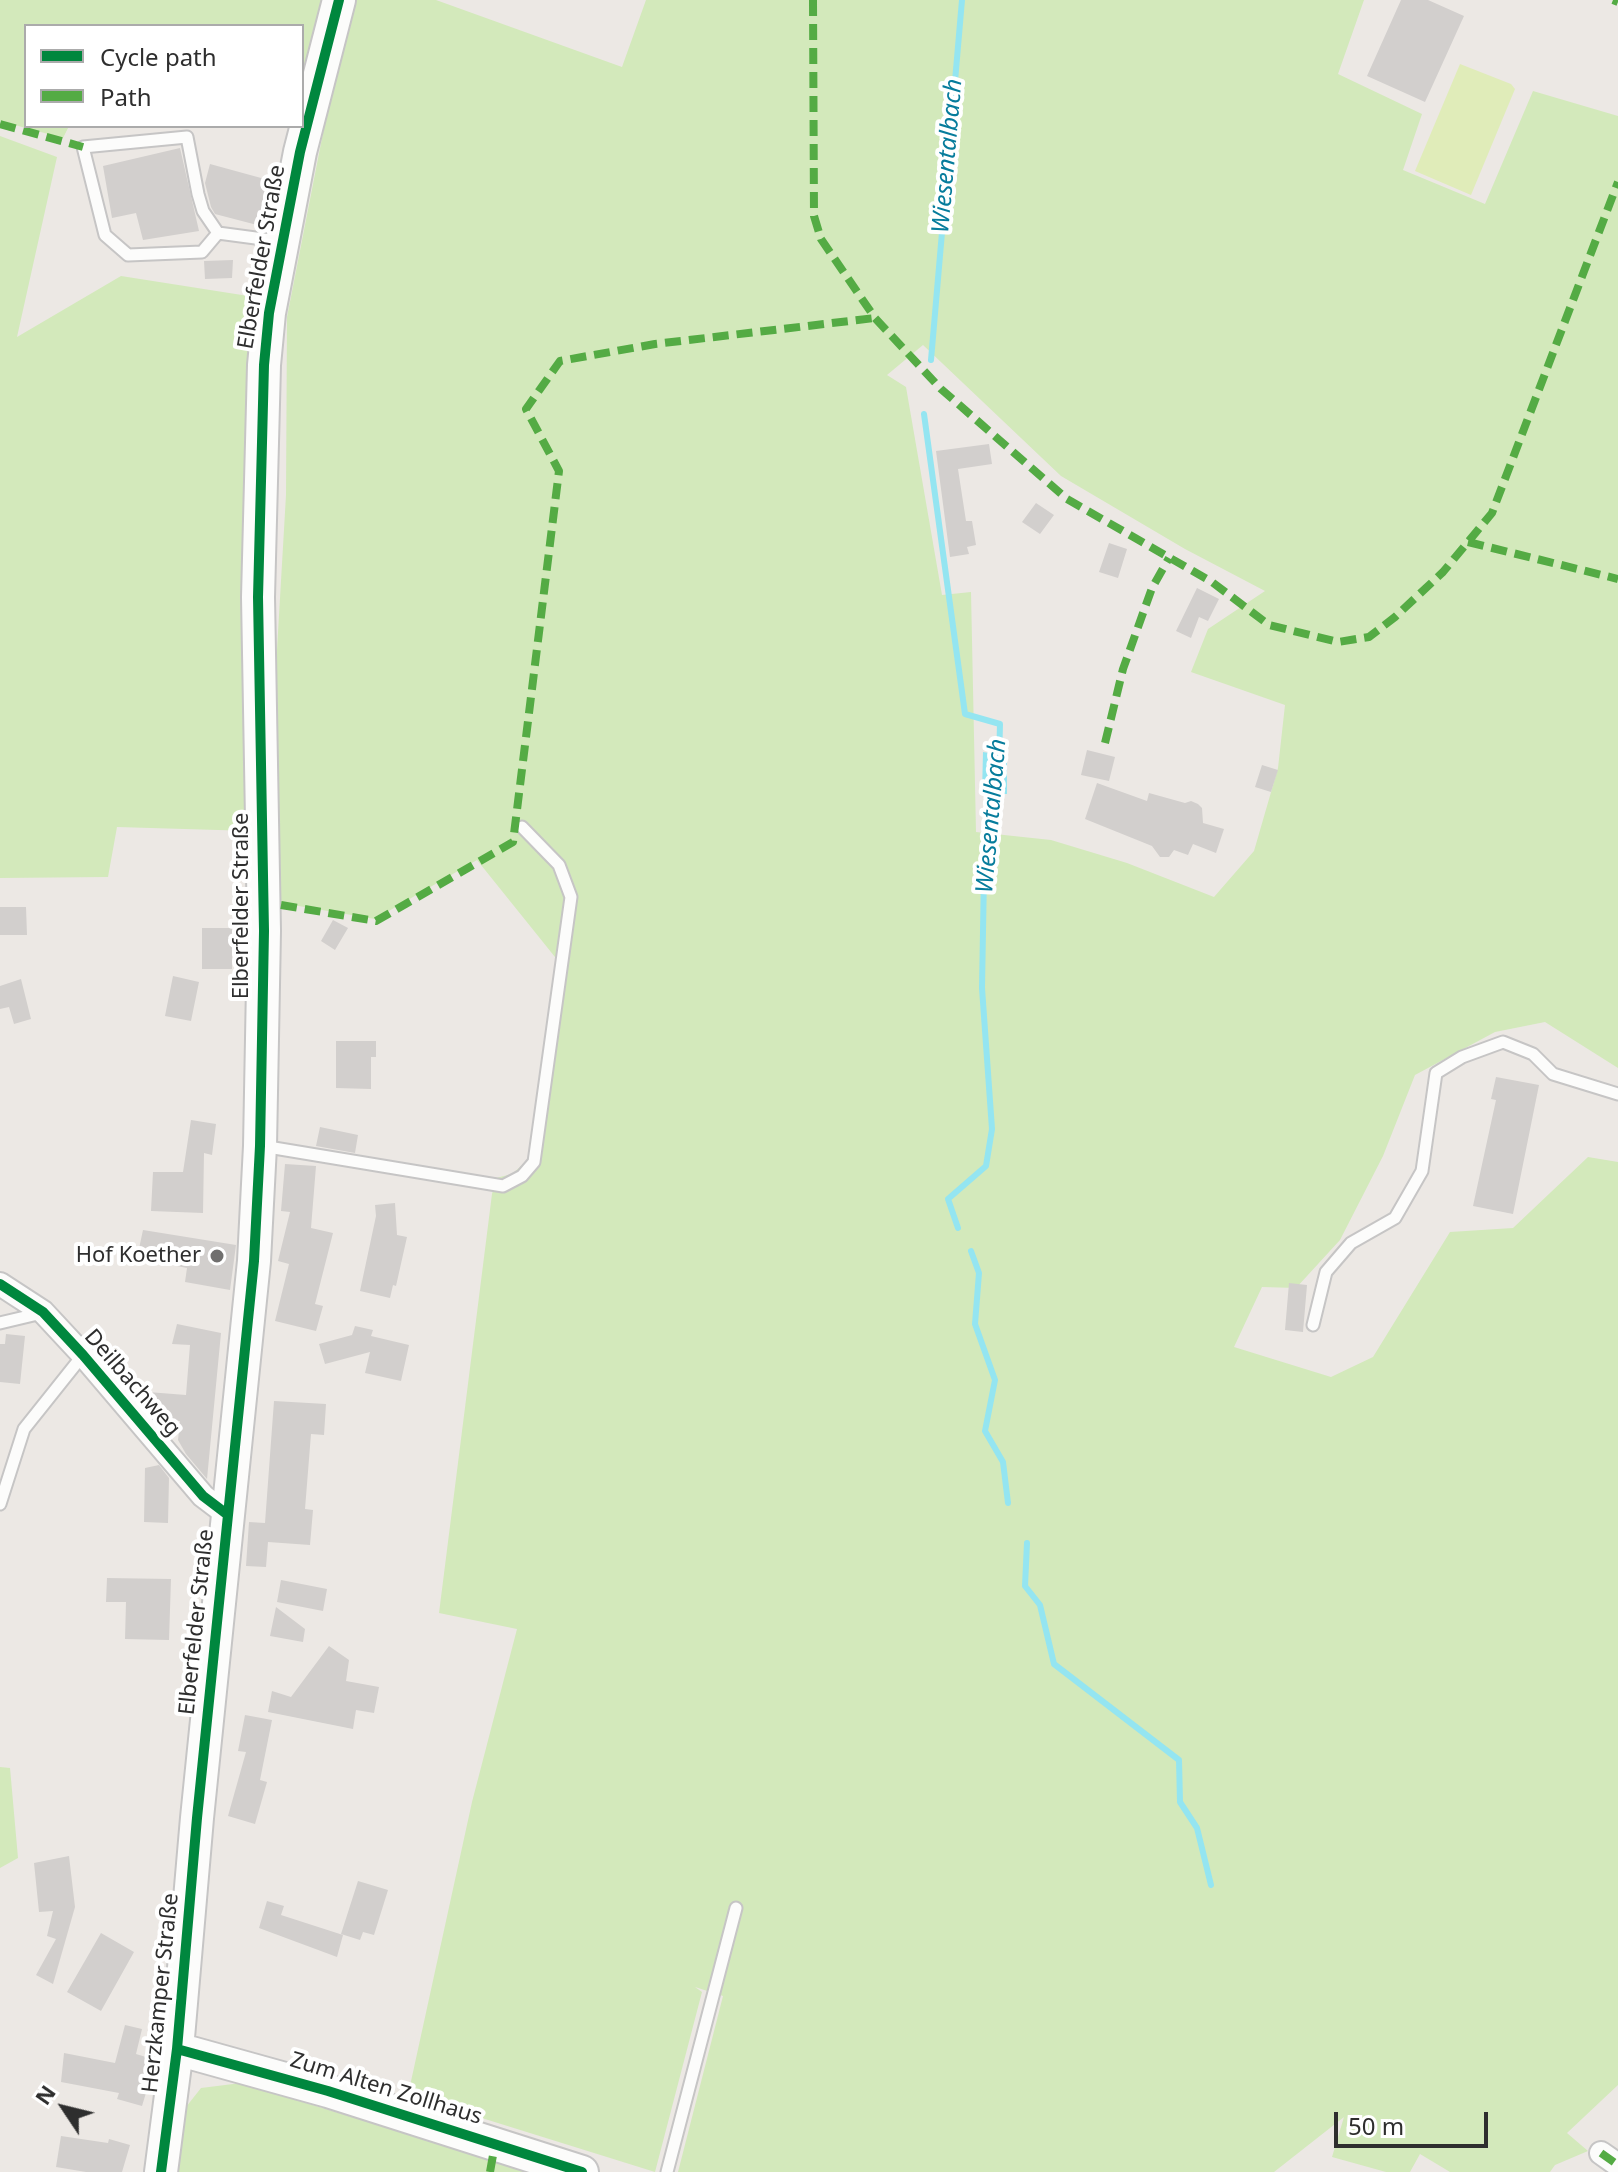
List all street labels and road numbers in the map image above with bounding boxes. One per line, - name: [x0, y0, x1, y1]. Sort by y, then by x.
- street label: Elberfelder Straße: [233, 163, 291, 351]
- street label: Elberfelder Straße: [229, 813, 255, 999]
- street label: Deilbachweg: [78, 1324, 186, 1442]
- street label: Elberfelder Straße: [174, 1528, 220, 1716]
- street label: Herzkamper Straße: [137, 1892, 185, 2094]
- street label: Zum Alten Zollhaus: [287, 2047, 485, 2131]

